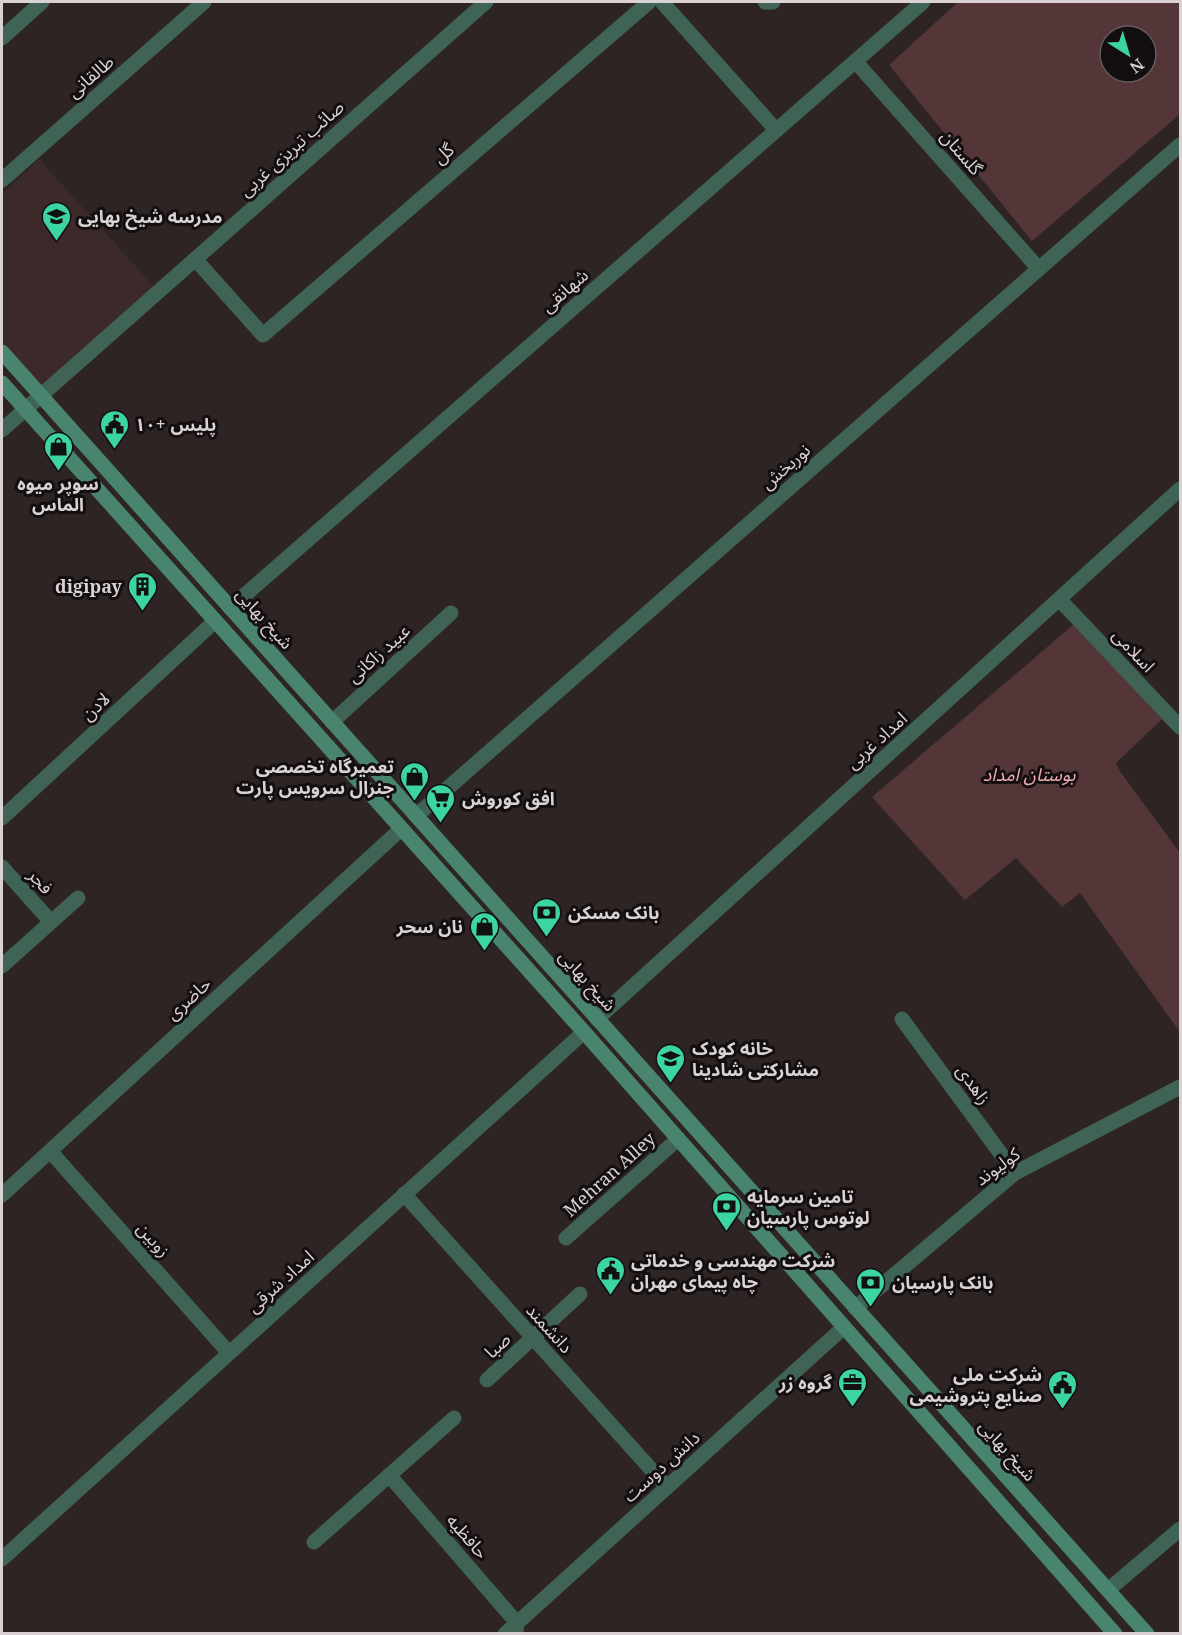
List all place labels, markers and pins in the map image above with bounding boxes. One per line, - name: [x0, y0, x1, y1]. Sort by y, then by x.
- school or university icon: مدرسه شیخ بهایی: [41, 200, 73, 242]
- place label: مدرسه شیخ بهایی: [78, 204, 222, 230]
- public building icon: پلیس +۱۰: [98, 408, 130, 450]
- place label: پلیس +۱۰: [135, 412, 216, 437]
- shop icon: سوپر میوه الماس: [42, 430, 74, 472]
- place label: سوپر میوه الماس: [17, 471, 99, 516]
- building icon: digipay: [127, 570, 159, 612]
- place label: digipay: [55, 574, 123, 598]
- place label: تعمیرگاه تخصصی جنرال سرویس پارت: [236, 754, 395, 800]
- shop icon: تعمیرگاه تخصصی جنرال سرویس پارت: [399, 760, 431, 802]
- supermarket icon: افق کوروش: [425, 782, 457, 824]
- place label: افق کوروش: [462, 786, 555, 810]
- bank icon: بانک مسکن: [531, 896, 563, 938]
- place label: بانک مسکن: [568, 900, 659, 924]
- shop icon: نان سحر: [468, 910, 500, 952]
- place label: نان سحر: [396, 914, 463, 938]
- place label: خانه کودک مشارکتی شادینا: [692, 1036, 819, 1081]
- school or university icon: خانه کودک مشارکتی شادینا: [655, 1042, 687, 1084]
- place label: تامین سرمایه لوتوس پارسیان: [747, 1184, 870, 1230]
- bank icon: تامین سرمایه لوتوس پارسیان: [710, 1190, 742, 1232]
- place label: شرکت مهندسی و خدماتی چاه پیمای مهران: [631, 1248, 835, 1294]
- public building icon: شرکت مهندسی و خدماتی چاه پیمای مهران: [594, 1254, 626, 1296]
- bank icon: بانک پارسیان: [855, 1266, 887, 1308]
- place label: بانک پارسیان: [892, 1270, 993, 1295]
- place label: شرکت ملی صنایع پتروشیمی: [909, 1362, 1042, 1409]
- office icon: گروه زر: [837, 1366, 869, 1408]
- public building icon: شرکت ملی صنایع پتروشیمی: [1047, 1368, 1079, 1410]
- place label: گروه زر: [778, 1370, 833, 1394]

